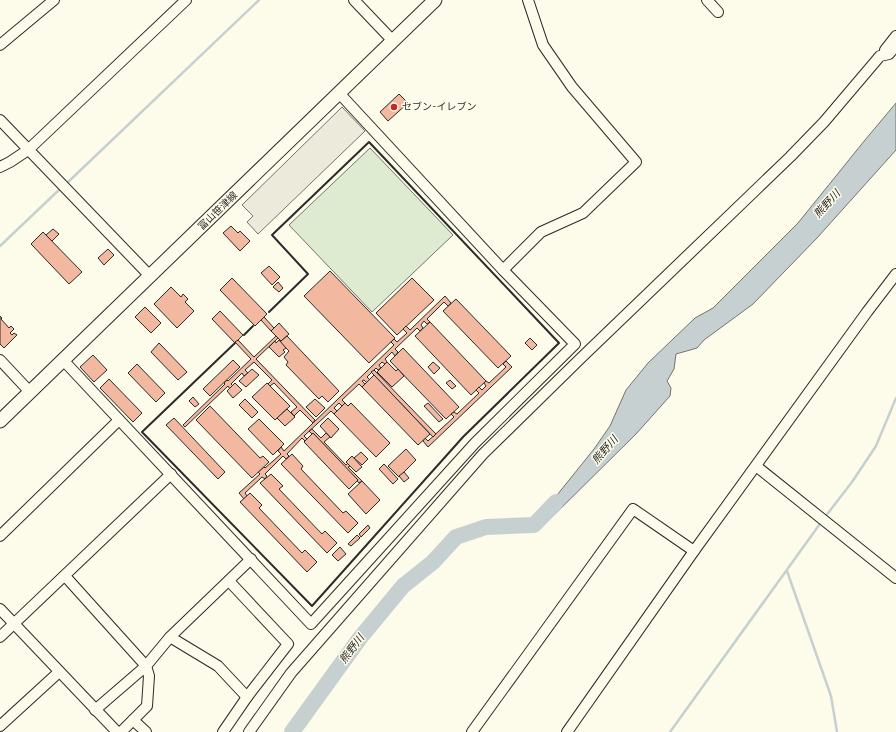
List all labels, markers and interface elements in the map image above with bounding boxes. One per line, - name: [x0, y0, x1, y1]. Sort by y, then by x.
- place label: セブン-イレブン: [402, 101, 477, 113]
- marker: セブン-イレブン: [389, 102, 399, 112]
- water label: 熊野川: [811, 187, 844, 221]
- street label: 富山笹津線: [196, 189, 240, 233]
- water label: 熊野川: [589, 433, 621, 467]
- water label: 熊野川: [337, 631, 368, 666]

